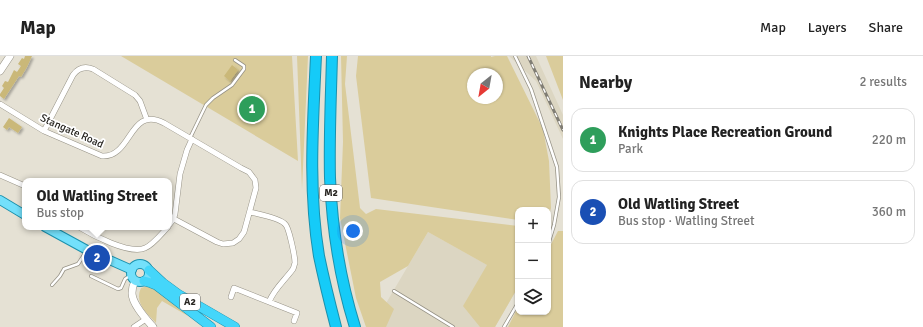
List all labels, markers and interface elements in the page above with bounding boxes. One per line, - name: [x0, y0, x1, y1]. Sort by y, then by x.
- text: Map: [20, 16, 56, 40]
- text: Map: [760, 19, 786, 36]
- text: Layers: [808, 19, 847, 36]
- text: Share: [869, 19, 903, 36]
- north arrow: [467, 68, 503, 104]
- text: Nearby: [579, 72, 632, 93]
- text: 2 results: [859, 74, 907, 90]
- pin: 1: [239, 94, 265, 124]
- street label: Stangate Road: [38, 111, 106, 151]
- text: Knights Place Recreation Ground: [618, 123, 832, 141]
- text: 1: [589, 132, 597, 148]
- text: 220 m: [872, 132, 906, 148]
- text: Park: [618, 141, 643, 157]
- popup: [22, 178, 172, 230]
- road number: M2: [320, 185, 342, 201]
- text: Old Watling Street: [36, 187, 158, 205]
- text: Old Watling Street: [618, 195, 739, 213]
- text: 2: [589, 204, 597, 220]
- text: 360 m: [872, 204, 906, 220]
- text: Bus stop: [36, 205, 84, 221]
- map controls: [515, 207, 551, 315]
- button: +: [515, 207, 551, 243]
- text: Bus stop · Watling Street: [618, 213, 755, 229]
- your location: [343, 221, 363, 241]
- pin: 2: [84, 243, 110, 273]
- button: −: [515, 243, 551, 279]
- button: layers: [515, 279, 551, 315]
- road number: A2: [180, 294, 200, 310]

